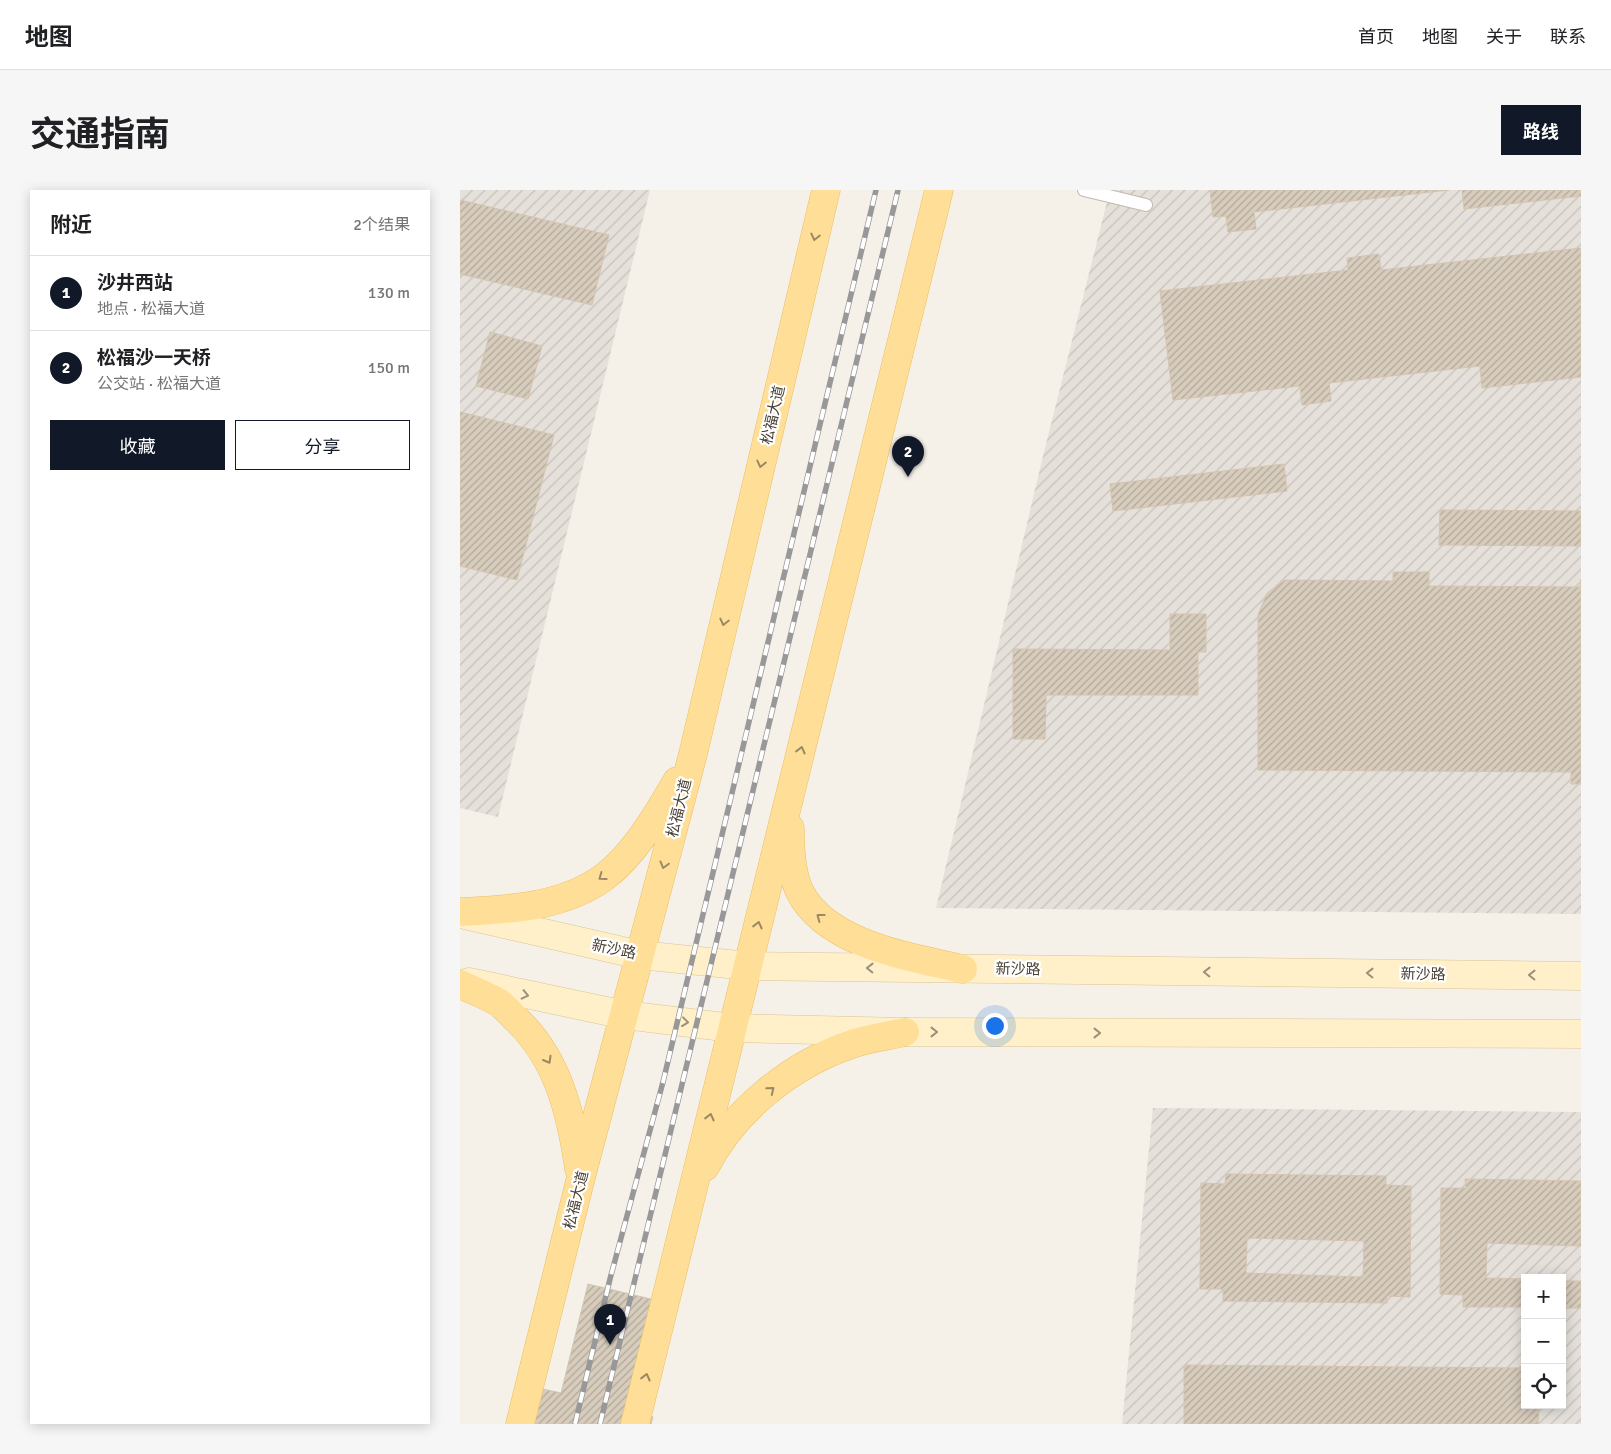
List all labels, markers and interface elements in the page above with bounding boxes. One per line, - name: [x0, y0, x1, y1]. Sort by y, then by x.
- text: 地图: [25, 22, 73, 52]
- text: 首页: [1358, 26, 1394, 48]
- text: 地图: [1422, 26, 1458, 48]
- text: 关于: [1486, 26, 1522, 48]
- text: 联系: [1550, 26, 1586, 48]
- button: 路线: [1501, 105, 1581, 155]
- text: 交通指南: [30, 113, 170, 156]
- text: 附近: [50, 212, 92, 238]
- text: 2个结果: [353, 215, 410, 235]
- one-way arrow: [810, 233, 821, 242]
- text: 沙井西站: [97, 271, 173, 295]
- text: 1: [62, 283, 70, 303]
- text: 130 m: [368, 283, 410, 303]
- text: 地点 · 松福大道: [97, 299, 205, 319]
- text: 松福沙一天桥: [97, 346, 211, 370]
- text: 2: [62, 358, 70, 378]
- text: 150 m: [368, 358, 410, 378]
- text: 公交站 · 松福大道: [97, 374, 221, 394]
- street label: 松福大道: [757, 384, 789, 446]
- button: 收藏: [50, 420, 225, 470]
- button: 分享: [235, 420, 410, 470]
- pin: 2: [892, 436, 924, 477]
- one-way arrow: [756, 459, 767, 468]
- one-way arrow: [719, 617, 730, 626]
- one-way arrow: [795, 746, 806, 755]
- street label: 松福大道: [663, 777, 695, 839]
- one-way arrow: [659, 860, 670, 869]
- one-way arrow: [598, 871, 608, 880]
- one-way arrow: [817, 914, 826, 922]
- one-way arrow: [752, 921, 763, 930]
- street label: 新沙路: [590, 936, 638, 962]
- street label: 新沙路: [995, 960, 1041, 978]
- one-way arrow: [866, 962, 874, 973]
- street label: 新沙路: [1400, 965, 1446, 983]
- one-way arrow: [1203, 966, 1211, 977]
- one-way arrow: [1366, 968, 1374, 979]
- one-way arrow: [1528, 970, 1536, 980]
- one-way arrow: [520, 989, 529, 1000]
- your location: [982, 1013, 1008, 1039]
- one-way arrow: [681, 1016, 689, 1027]
- one-way arrow: [931, 1027, 939, 1037]
- one-way arrow: [1094, 1028, 1101, 1038]
- one-way arrow: [542, 1054, 552, 1063]
- one-way arrow: [765, 1088, 774, 1096]
- one-way arrow: [704, 1112, 715, 1121]
- street label: 松福大道: [560, 1169, 592, 1231]
- map controls: [1521, 1274, 1566, 1409]
- button: +: [1521, 1274, 1566, 1319]
- pin: 1: [594, 1304, 626, 1345]
- button: −: [1521, 1319, 1566, 1364]
- button: locate: [1521, 1364, 1566, 1409]
- one-way arrow: [640, 1372, 651, 1381]

